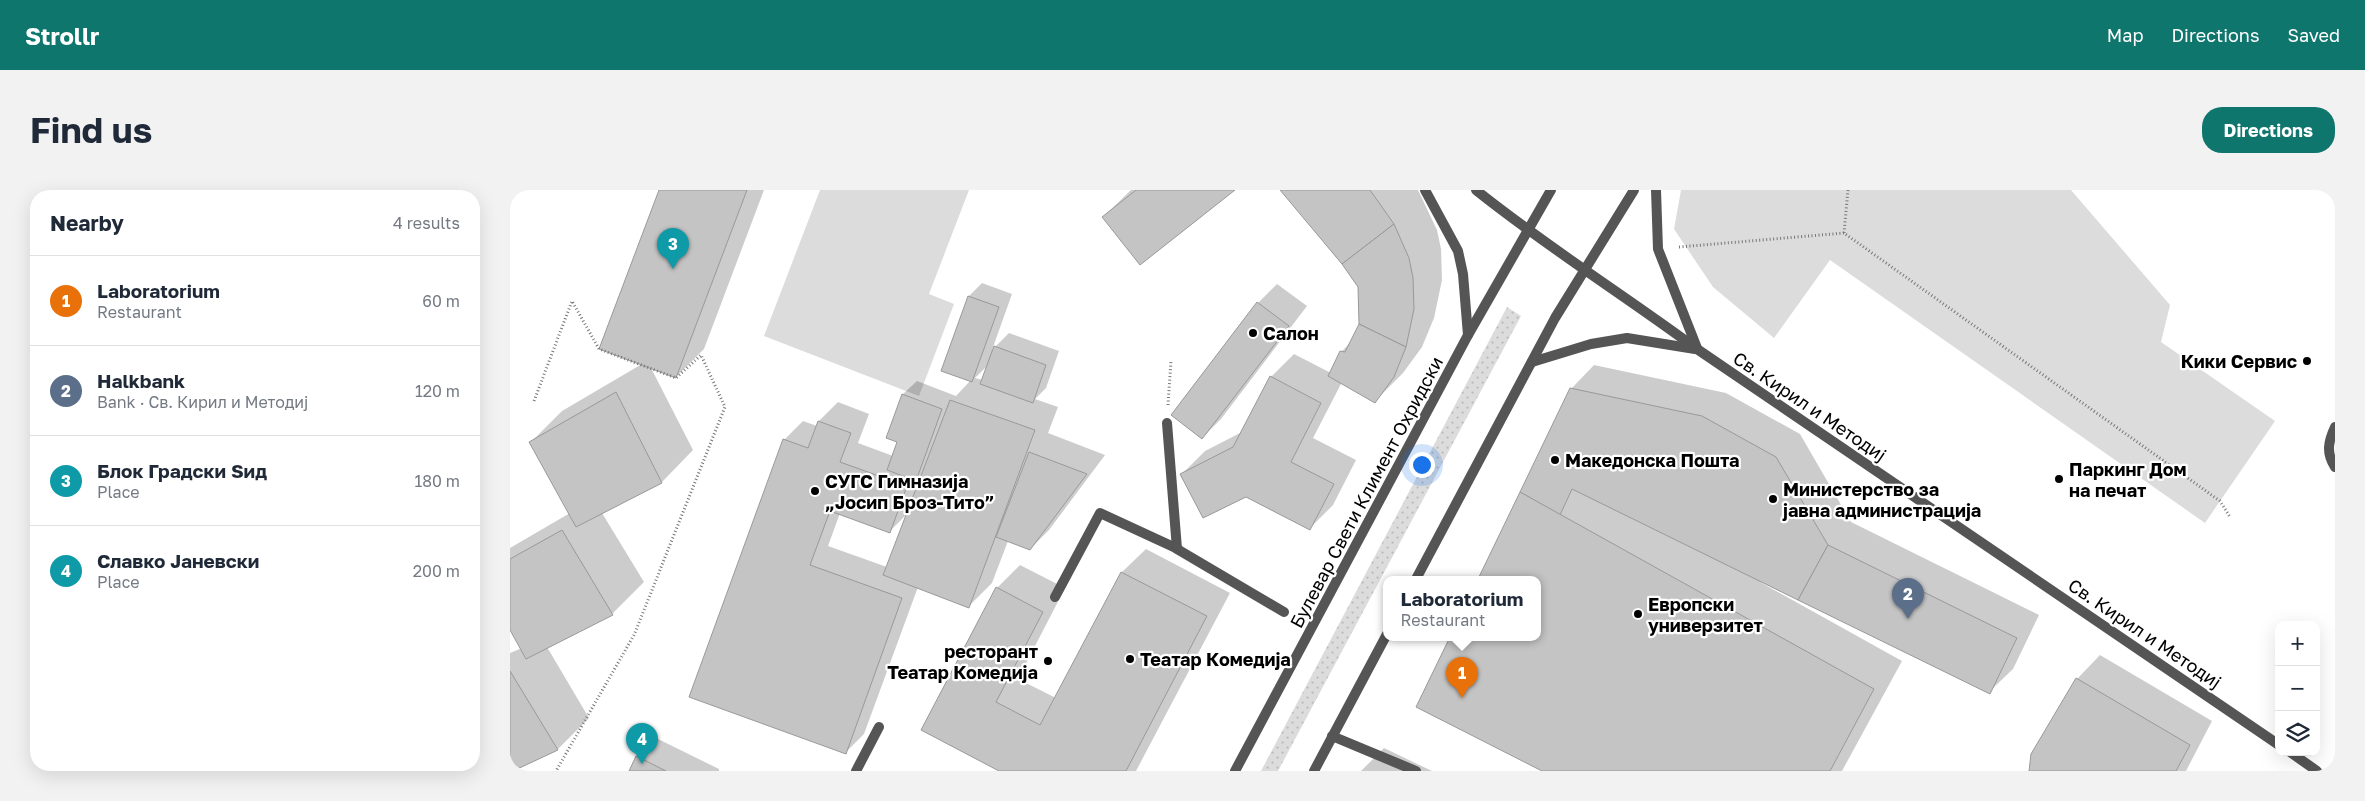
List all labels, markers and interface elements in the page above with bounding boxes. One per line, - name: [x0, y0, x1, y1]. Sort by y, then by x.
- text: Strollr: [25, 21, 99, 50]
- text: Map: [2107, 24, 2143, 46]
- text: Directions: [2171, 24, 2259, 46]
- text: Saved: [2287, 24, 2340, 46]
- button: Directions: [2202, 107, 2335, 153]
- text: Find us: [30, 109, 152, 151]
- text: Nearby: [50, 210, 124, 236]
- text: 4 results: [393, 213, 460, 233]
- pin: 3: [657, 228, 689, 269]
- text: Laboratorium: [97, 279, 220, 302]
- text: 1: [62, 291, 70, 311]
- text: 60 m: [422, 291, 460, 311]
- text: Restaurant: [97, 302, 182, 322]
- place label: Салон: [1263, 322, 1319, 344]
- marker: Салон: [1247, 327, 1259, 339]
- street label: Св. Кирил и Методиј: [1729, 347, 1891, 465]
- place label: Кики Сервис: [2181, 350, 2297, 372]
- street label: Булевар Свети Климент Охридски: [1285, 352, 1447, 632]
- marker: Кики Сервис: [2301, 355, 2313, 367]
- text: Halkbank: [97, 369, 185, 392]
- text: 2: [61, 381, 71, 401]
- text: 120 m: [415, 381, 460, 401]
- text: Bank · Св. Кирил и Методиј: [97, 392, 308, 412]
- place label: Македонска Пошта: [1565, 449, 1739, 471]
- your location: [1409, 452, 1435, 478]
- marker: Македонска Пошта: [1549, 454, 1561, 466]
- place label: Паркинг Дом на печат: [2069, 458, 2186, 501]
- text: Блок Градски Sид: [97, 459, 267, 482]
- place label: СУГС Гимназија „Јосип Броз-Тито”: [825, 470, 994, 513]
- text: 3: [61, 471, 71, 491]
- text: 180 m: [414, 471, 460, 491]
- marker: Паркинг Дом на печат: [2053, 473, 2065, 485]
- place label: Министерство за јавна администрација: [1782, 478, 1981, 521]
- text: Place: [97, 482, 140, 502]
- marker: СУГС Гимназија „Јосип Броз-Тито”: [809, 485, 821, 497]
- marker: Министерство за јавна администрација: [1767, 493, 1779, 505]
- text: Славко Јаневски: [97, 549, 259, 572]
- text: 4: [61, 561, 71, 581]
- text: 200 m: [413, 561, 460, 581]
- text: Place: [97, 572, 140, 592]
- street label: Св. Кирил и Методиј: [2064, 574, 2226, 692]
- popup: [1383, 576, 1541, 641]
- pin: 2: [1892, 578, 1924, 619]
- text: Laboratorium: [1401, 587, 1523, 610]
- place label: Европски универзитет: [1648, 593, 1763, 636]
- marker: Европски универзитет: [1632, 608, 1644, 620]
- text: Restaurant: [1401, 610, 1485, 630]
- map controls: [2275, 621, 2320, 756]
- button: +: [2275, 621, 2320, 666]
- place label: ресторант Театар Комедија: [887, 640, 1038, 683]
- place label: Театар Комедија: [1140, 648, 1291, 670]
- marker: Театар Комедија: [1124, 653, 1136, 665]
- marker: ресторант Театар Комедија: [1042, 655, 1054, 667]
- pin: 1: [1446, 657, 1478, 698]
- button: −: [2275, 666, 2320, 711]
- button: layers: [2275, 711, 2320, 756]
- pin: 4: [626, 723, 658, 764]

